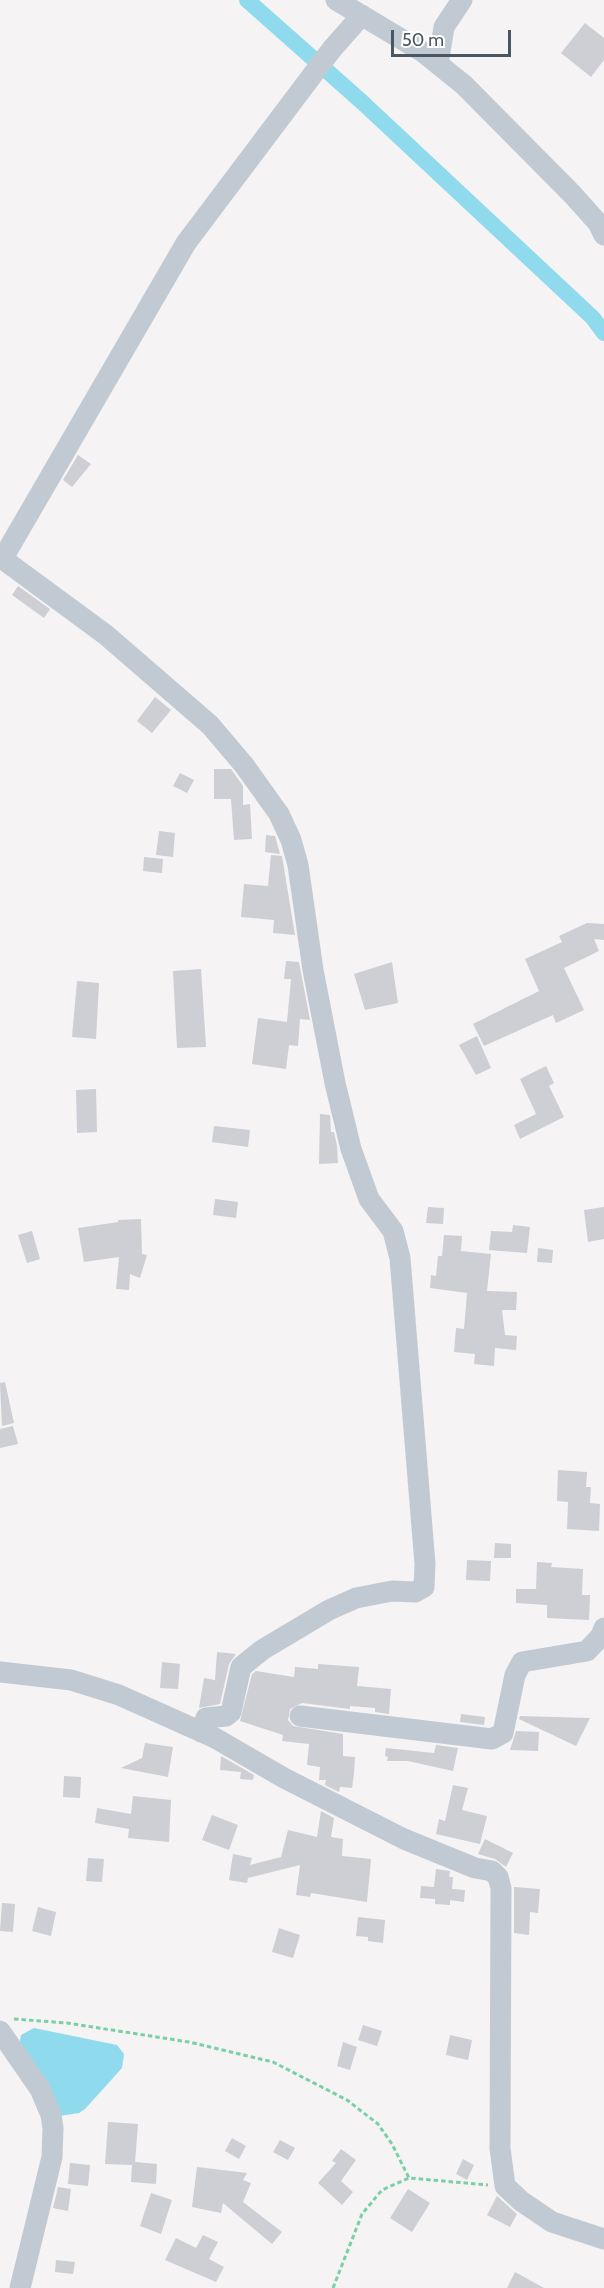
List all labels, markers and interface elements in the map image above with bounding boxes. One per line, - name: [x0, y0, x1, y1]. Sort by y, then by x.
- scale bar: [394, 18, 514, 56]
- text: 50 m: [402, 29, 444, 51]

